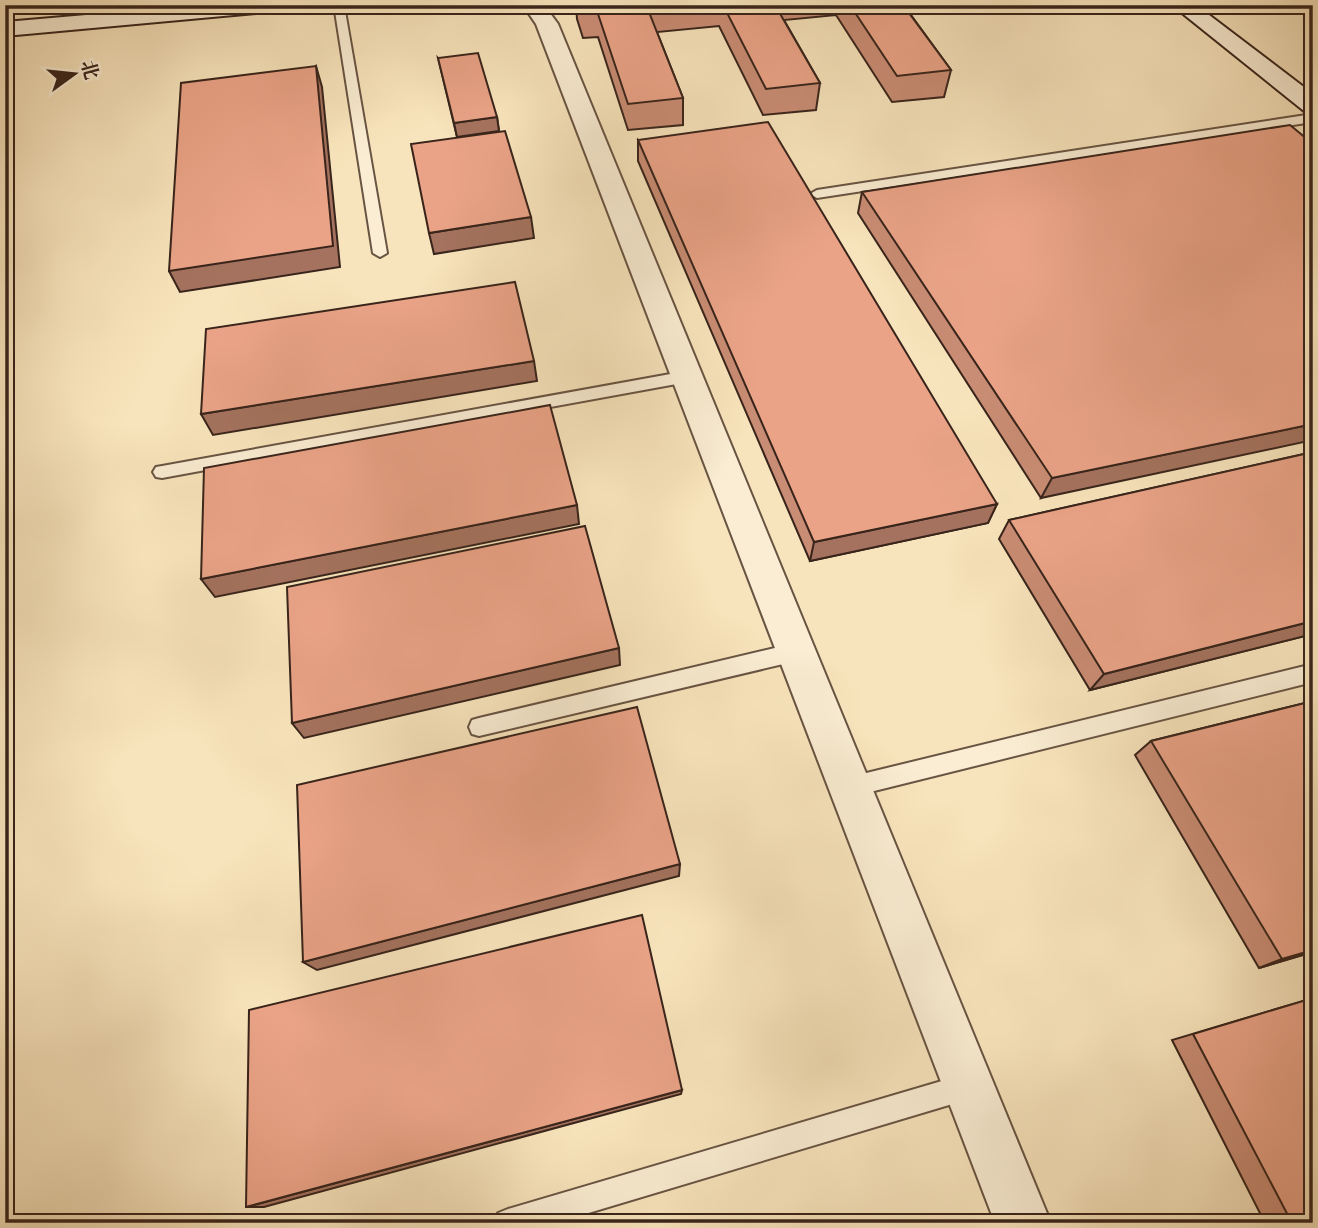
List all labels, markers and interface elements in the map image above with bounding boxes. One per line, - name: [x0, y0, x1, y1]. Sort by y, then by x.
- north arrow: [38, 38, 108, 108]
- text: 北: [74, 57, 104, 82]

